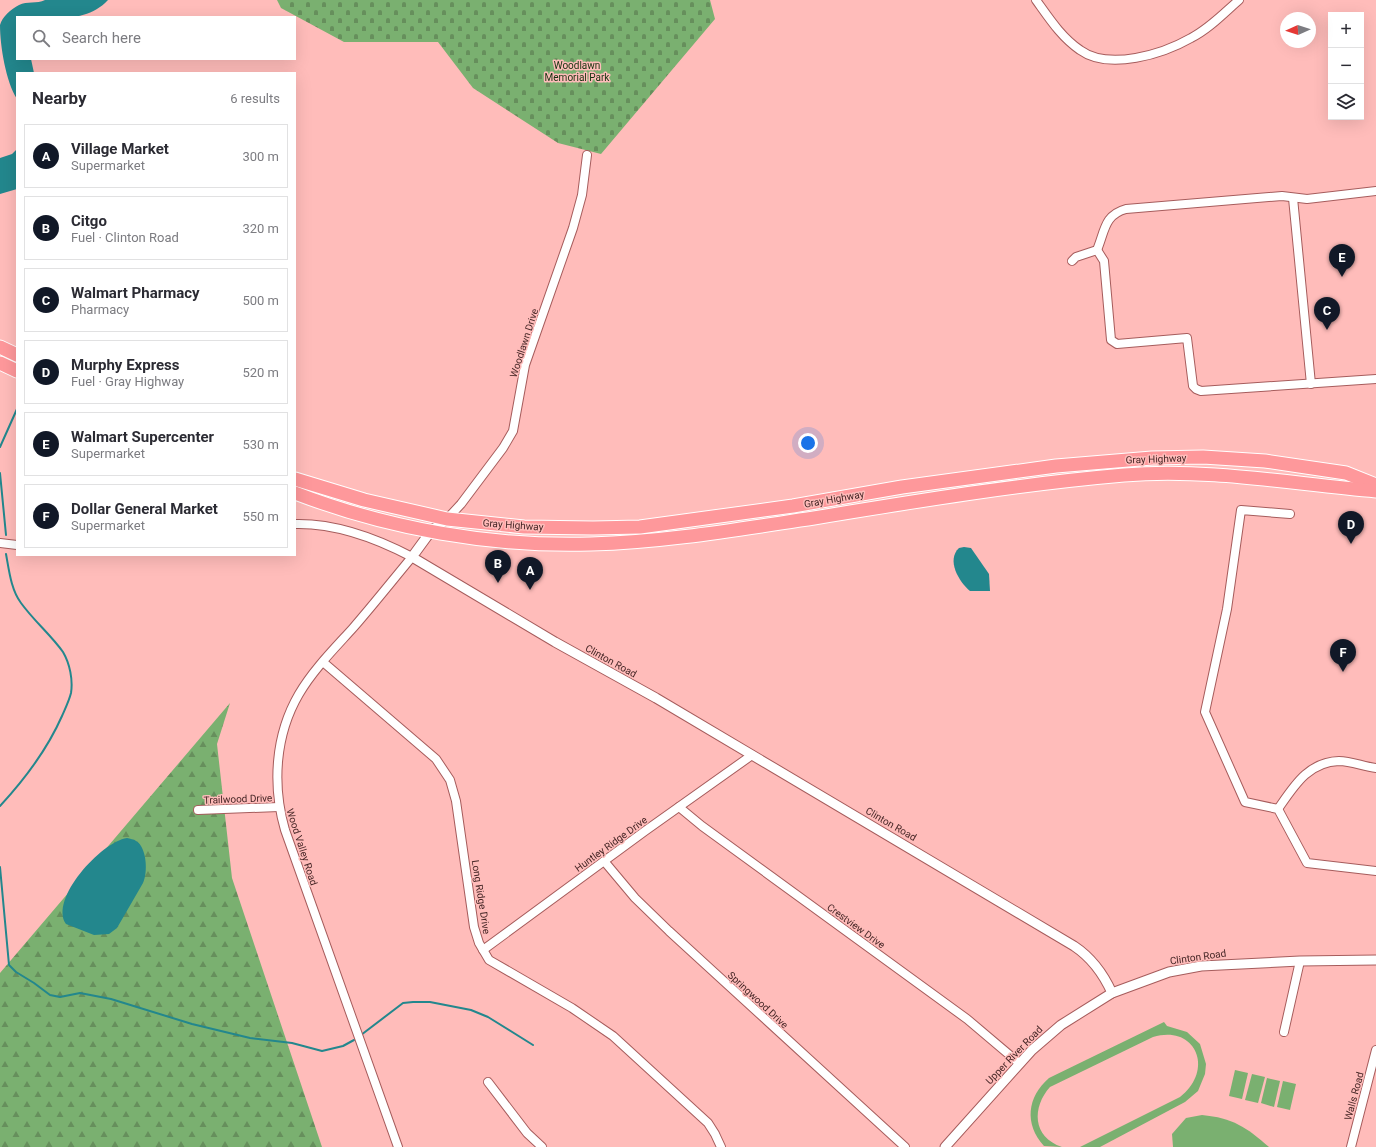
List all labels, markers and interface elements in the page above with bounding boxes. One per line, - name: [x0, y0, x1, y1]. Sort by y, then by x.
- north arrow: [1280, 12, 1316, 48]
- map controls: [1328, 12, 1364, 120]
- button: +: [1328, 12, 1364, 48]
- search box: [16, 16, 296, 60]
- icon: search: [30, 27, 52, 49]
- text: Search here: [62, 29, 141, 47]
- button: −: [1328, 48, 1364, 84]
- park label: Woodlawn Memorial Park: [545, 60, 610, 83]
- button: layers: [1328, 84, 1364, 120]
- text: Nearby: [32, 88, 87, 108]
- text: 6 results: [230, 91, 280, 106]
- text: Village Market: [71, 140, 169, 158]
- text: A: [42, 149, 50, 164]
- text: 300 m: [242, 149, 279, 164]
- text: Supermarket: [71, 158, 145, 173]
- text: Citgo: [71, 212, 107, 230]
- text: B: [42, 221, 50, 236]
- text: 320 m: [242, 221, 279, 236]
- text: Fuel · Clinton Road: [71, 230, 179, 245]
- pin: E: [1329, 244, 1355, 277]
- text: Walmart Pharmacy: [71, 284, 200, 302]
- text: C: [42, 293, 50, 308]
- text: 500 m: [242, 293, 279, 308]
- pin: C: [1314, 297, 1340, 330]
- text: Pharmacy: [71, 302, 129, 317]
- street label: Woodlawn Drive: [508, 307, 540, 379]
- text: Murphy Express: [71, 356, 180, 374]
- text: D: [42, 365, 50, 380]
- text: 520 m: [242, 365, 279, 380]
- text: Fuel · Gray Highway: [71, 374, 184, 389]
- text: Walmart Supercenter: [71, 428, 214, 446]
- your location: [798, 433, 818, 453]
- text: E: [42, 437, 50, 452]
- text: 530 m: [242, 437, 279, 452]
- text: Supermarket: [71, 446, 145, 461]
- street label: Gray Highway: [1125, 452, 1187, 466]
- street label: Gray Highway: [803, 488, 865, 510]
- text: Dollar General Market: [71, 500, 218, 518]
- text: F: [42, 509, 50, 524]
- text: 550 m: [242, 509, 279, 524]
- pin: D: [1338, 511, 1364, 544]
- street label: Gray Highway: [482, 517, 544, 533]
- text: Supermarket: [71, 518, 145, 533]
- pin: B: [485, 550, 511, 583]
- pin: A: [517, 557, 543, 590]
- pin: F: [1330, 639, 1356, 672]
- street label: Clinton Road: [584, 642, 638, 680]
- street label: Trailwood Drive: [204, 792, 272, 806]
- street label: Clinton Road: [864, 805, 918, 843]
- street label: Wood Valley Road: [284, 807, 320, 887]
- street label: Huntley Ridge Drive: [573, 814, 649, 874]
- street label: Long Ridge Drive: [470, 859, 492, 935]
- street label: Crestview Drive: [825, 901, 887, 951]
- street label: Clinton Road: [1169, 948, 1227, 966]
- street label: Springwood Drive: [726, 969, 790, 1031]
- street label: Upper River Road: [984, 1024, 1044, 1086]
- street label: Walls Road: [1342, 1071, 1366, 1121]

